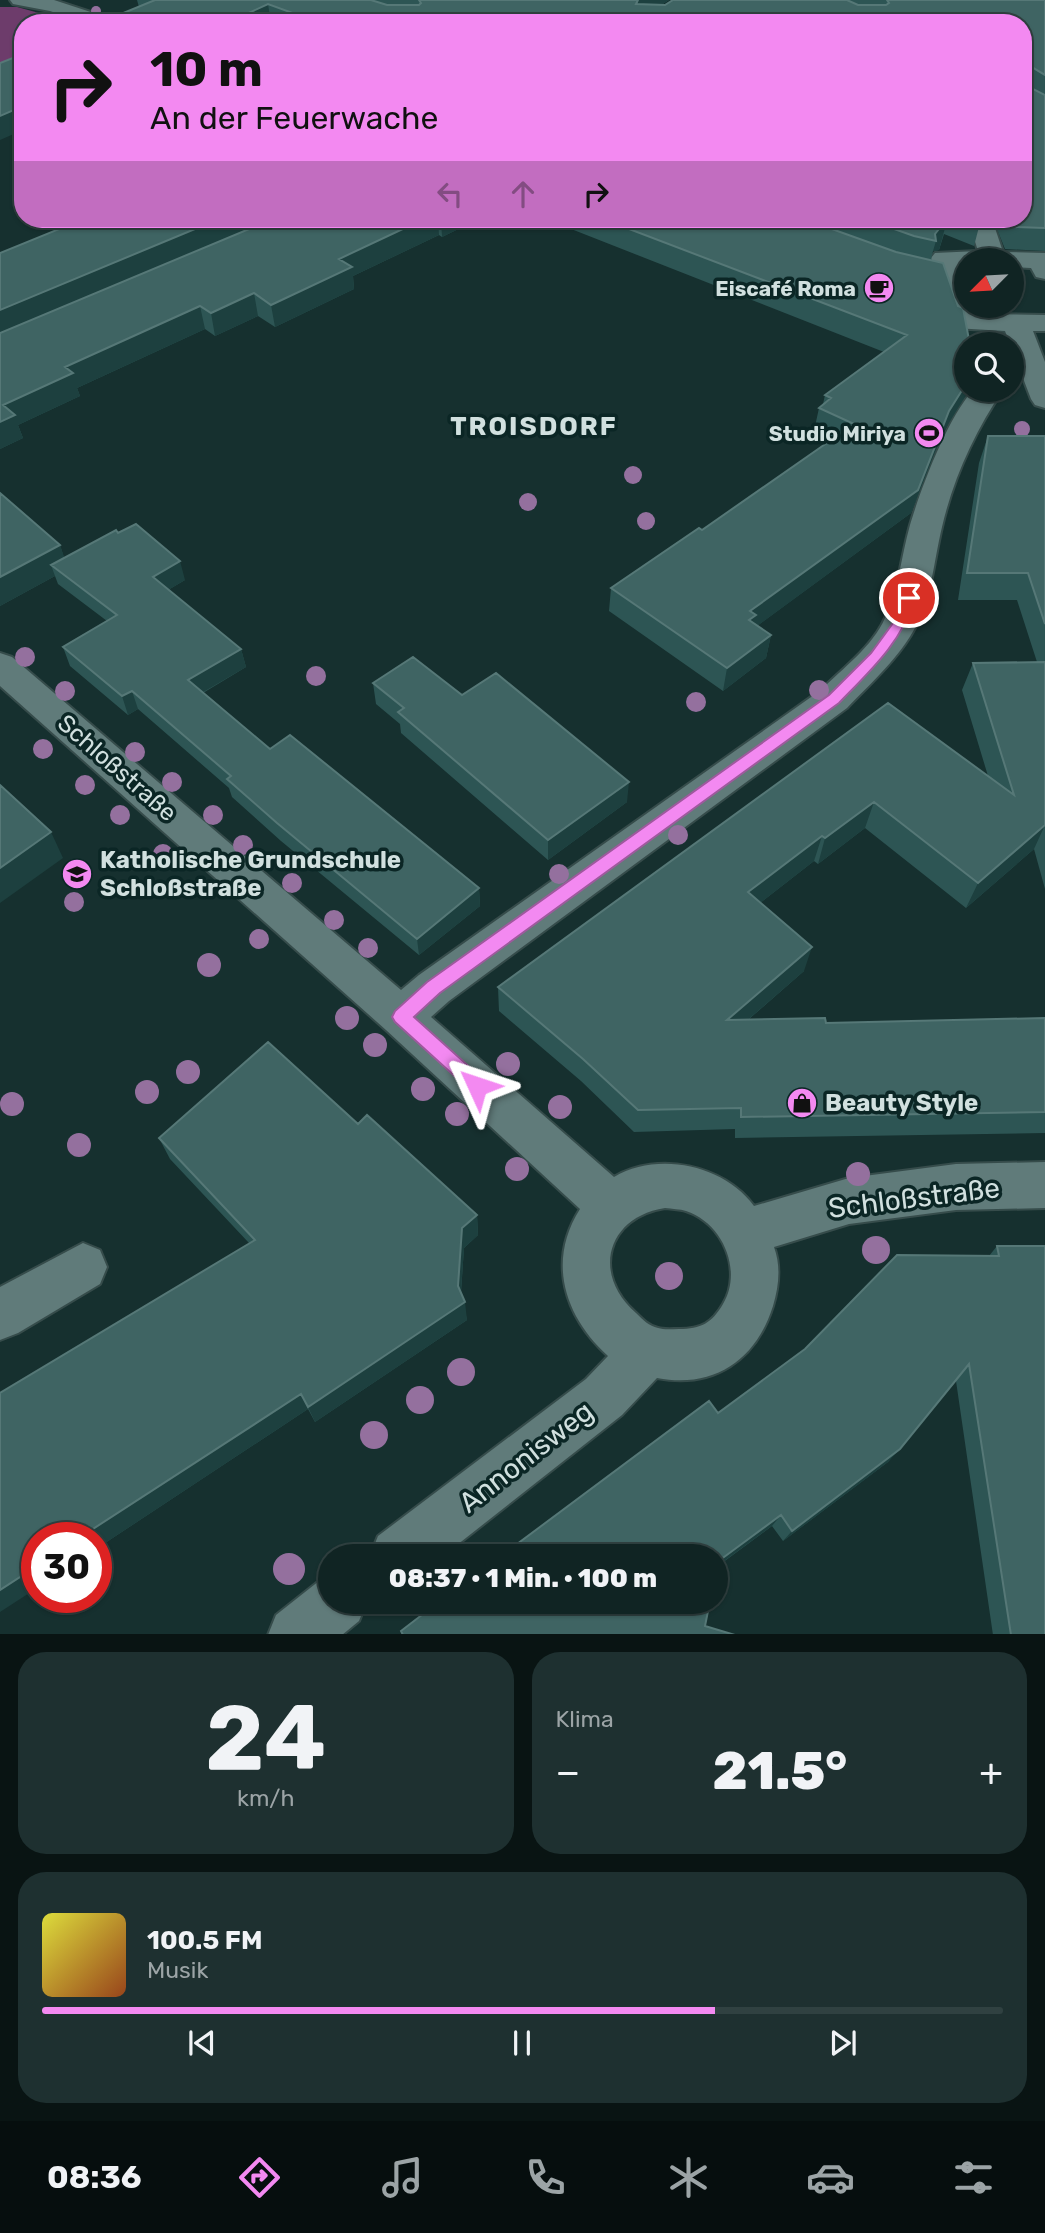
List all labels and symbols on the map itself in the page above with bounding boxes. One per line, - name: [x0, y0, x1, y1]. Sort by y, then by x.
- north arrow: [954, 248, 1024, 318]
- cafe icon: Eiscafé Roma: [862, 271, 896, 305]
- place label: Eiscafé Roma: [715, 276, 856, 301]
- district label: TROISDORF: [450, 411, 618, 442]
- sports icon: Studio Miriya: [912, 416, 946, 450]
- place label: Studio Miriya: [769, 421, 906, 446]
- pin: [879, 568, 939, 628]
- street label: Schloßstraße: [52, 709, 182, 827]
- place label: Katholische Grundschule Schloßstraße: [100, 846, 401, 902]
- school or university icon: Katholische Grundschule Schloßstraße: [60, 857, 94, 891]
- position arrow: [440, 1049, 514, 1123]
- shop icon: Beauty Style: [785, 1086, 819, 1120]
- place label: Beauty Style: [825, 1089, 978, 1117]
- street label: Schloßstraße: [826, 1171, 1002, 1225]
- street label: Annonisweg: [452, 1394, 600, 1520]
- speed limit sign: 30: [21, 1522, 112, 1613]

